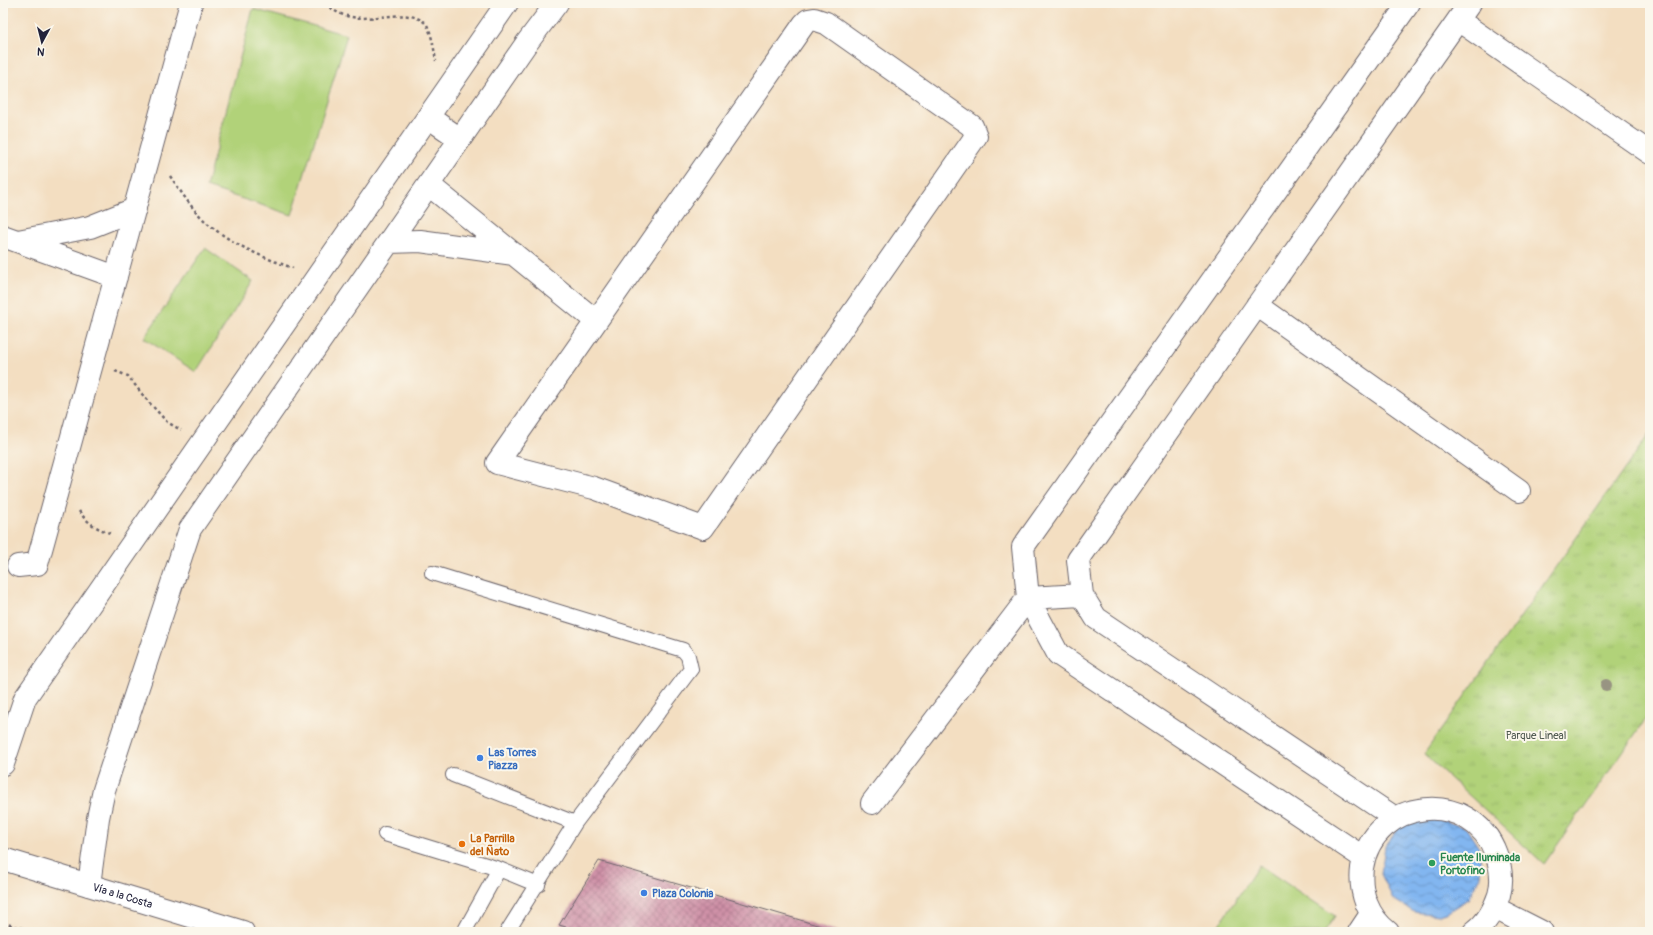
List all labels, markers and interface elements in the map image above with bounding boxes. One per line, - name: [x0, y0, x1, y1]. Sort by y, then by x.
- north arrow: [22, 22, 62, 62]
- text: N: [36, 44, 45, 58]
- park label: Parque Lineal: [1506, 729, 1566, 742]
- place label: Las Torres Piazza: [488, 746, 536, 772]
- marker: Las Torres Piazza: [475, 753, 485, 763]
- place label: La Parrilla del Ñato: [470, 832, 515, 858]
- marker: La Parrilla del Ñato: [457, 839, 467, 849]
- place label: Fuente Iluminada Portofino: [1440, 851, 1520, 877]
- marker: Fuente Iluminada Portofino: [1427, 858, 1437, 868]
- street label: Vía a la Costa: [91, 881, 154, 911]
- place label: Plaza Colonia: [652, 887, 713, 900]
- marker: Plaza Colonia: [639, 888, 649, 898]

